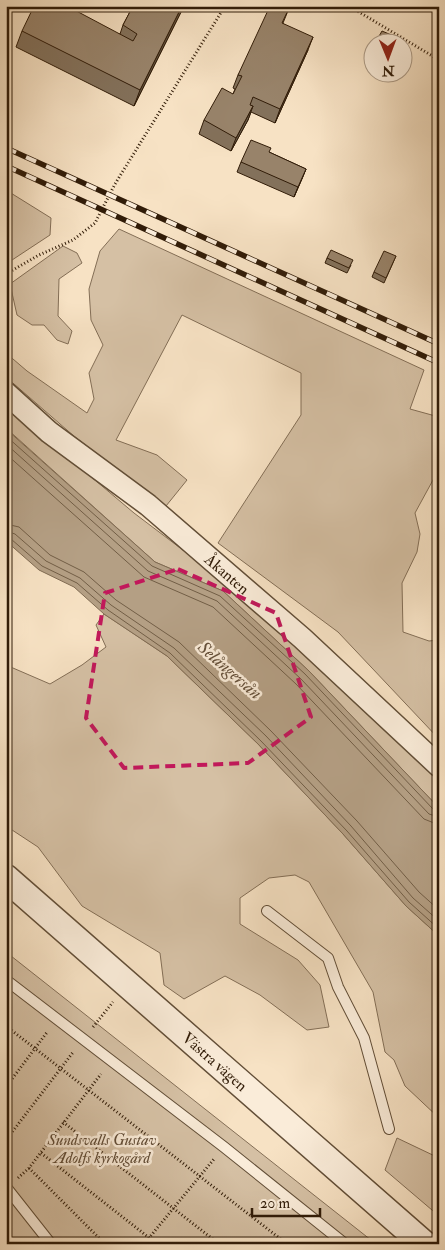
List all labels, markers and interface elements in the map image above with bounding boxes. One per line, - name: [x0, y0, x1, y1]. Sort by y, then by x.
- north arrow: [362, 32, 412, 82]
- text: N: [381, 62, 396, 79]
- street label: Åkanten: [200, 549, 253, 599]
- water label: Selångersån: [192, 636, 267, 705]
- street label: Västra vägen: [178, 1028, 251, 1096]
- park label: Sundsvalls Gustav Adolfs kyrkogård: [46, 1130, 157, 1168]
- scale bar: [252, 1185, 320, 1217]
- text: 20 m: [260, 1194, 290, 1213]

